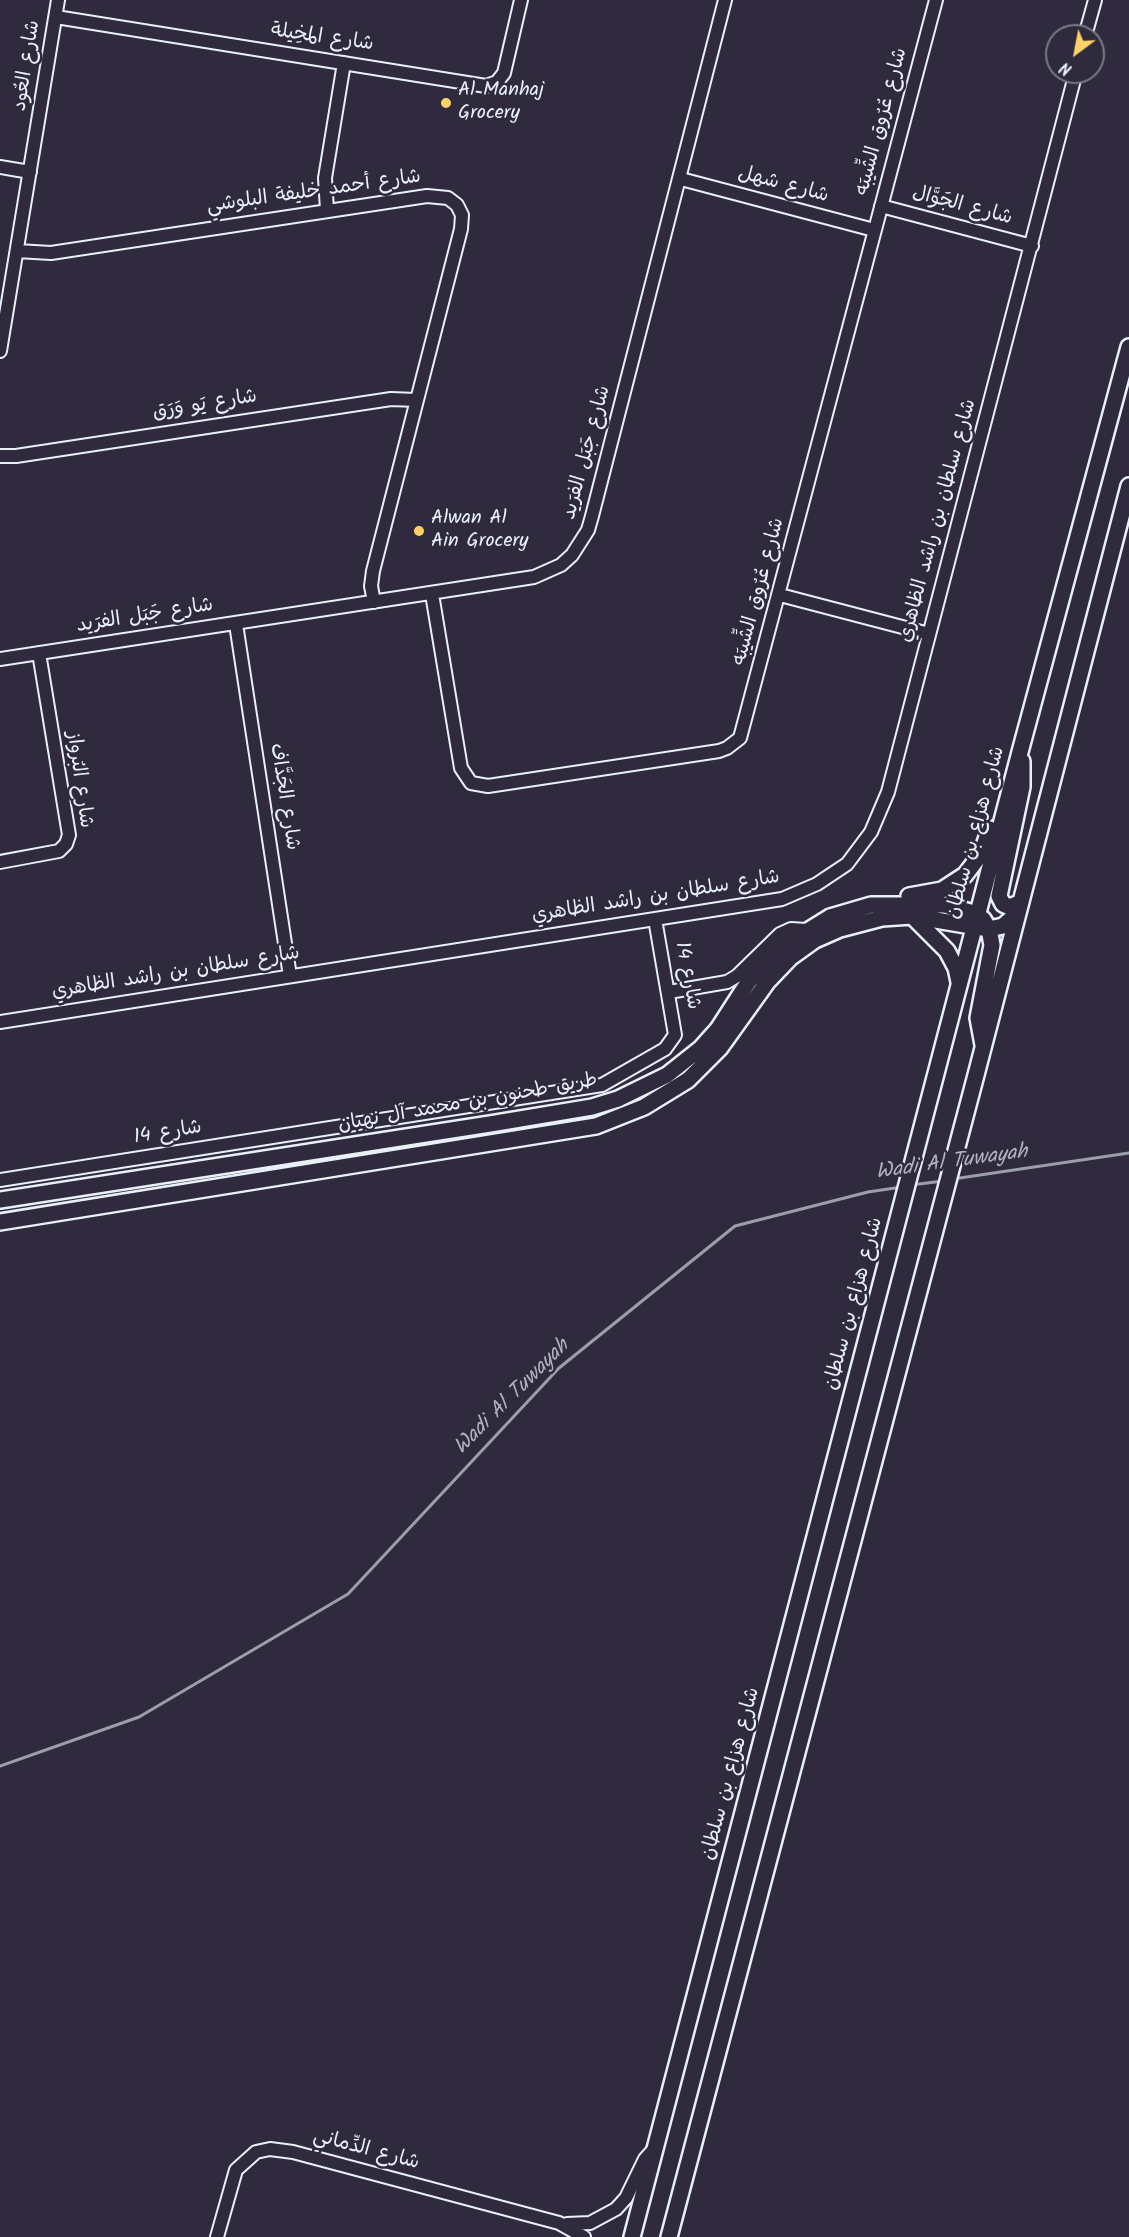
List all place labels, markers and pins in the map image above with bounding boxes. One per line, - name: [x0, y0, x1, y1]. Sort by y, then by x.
- place label: Al Manhaj Grocery: [458, 80, 544, 127]
- marker: Al Manhaj Grocery: [439, 96, 453, 110]
- place label: Alwan Al Ain Grocery: [431, 508, 528, 555]
- marker: Alwan Al Ain Grocery: [412, 524, 426, 538]

